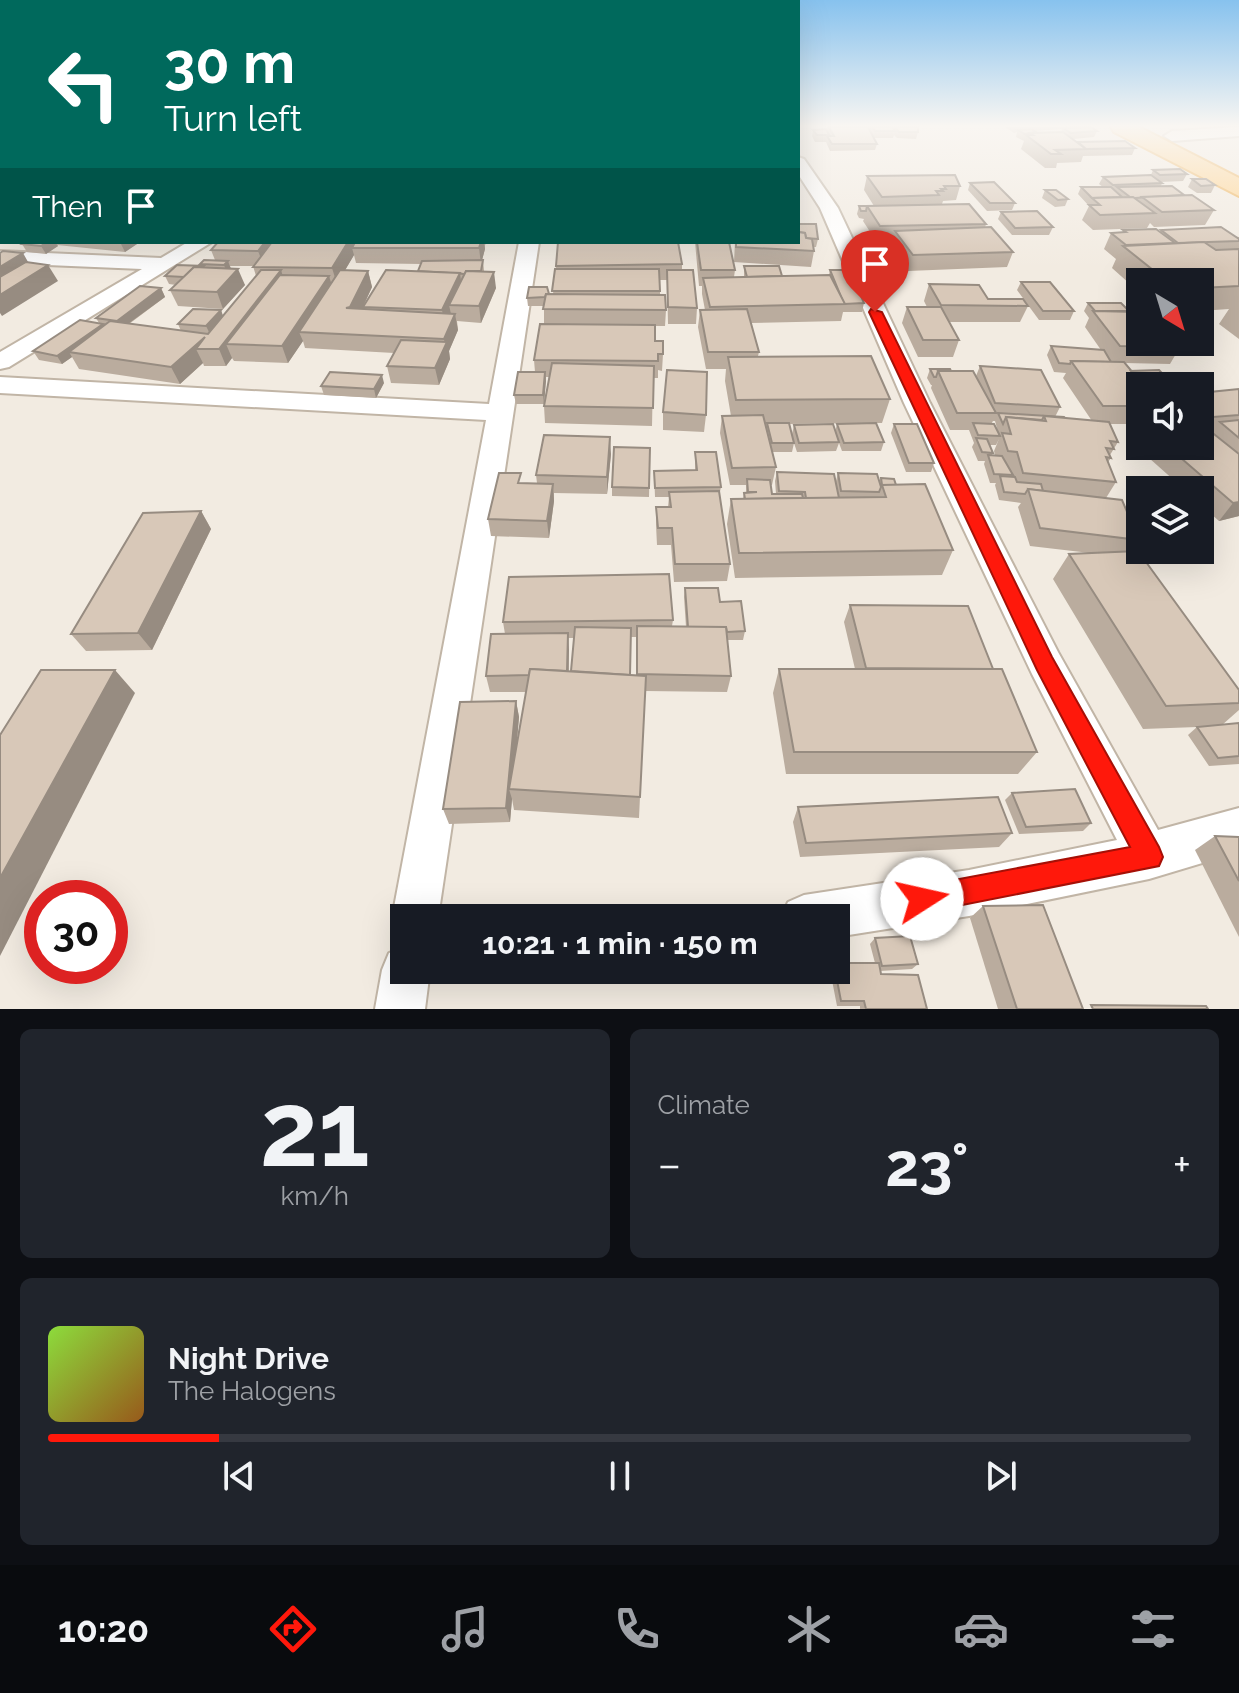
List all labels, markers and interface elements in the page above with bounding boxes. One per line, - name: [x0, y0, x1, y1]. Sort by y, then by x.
- text: 30 m: [164, 30, 295, 96]
- icon: left: [32, 32, 136, 136]
- text: Turn left: [164, 97, 302, 139]
- icon: arrive: [119, 184, 163, 228]
- text: Then: [32, 189, 103, 224]
- pin: [841, 230, 909, 312]
- icon: arrive: [853, 242, 897, 286]
- north arrow: [1126, 268, 1214, 356]
- map controls: [1126, 268, 1214, 564]
- button: sound: [1126, 372, 1214, 460]
- button: layers: [1126, 476, 1214, 564]
- position arrow: [880, 857, 964, 941]
- speed limit sign: 30: [24, 880, 128, 984]
- text: 10:21 · 1 min · 150 m: [482, 926, 758, 961]
- text: 21: [260, 1068, 370, 1190]
- text: Climate: [658, 1090, 750, 1120]
- text: 23°: [885, 1130, 969, 1200]
- text: −: [658, 1139, 681, 1190]
- text: +: [1173, 1139, 1191, 1190]
- text: km/h: [280, 1181, 349, 1211]
- text: Night Drive: [168, 1341, 329, 1376]
- text: The Halogens: [168, 1376, 336, 1406]
- icon: previous: [217, 1454, 261, 1498]
- icon: pause: [598, 1454, 642, 1498]
- icon: next: [979, 1454, 1023, 1498]
- icon: directions: [265, 1601, 321, 1657]
- icon: music: [437, 1601, 493, 1657]
- icon: phone: [609, 1601, 665, 1657]
- icon: climate: [781, 1601, 837, 1657]
- icon: car: [953, 1601, 1009, 1657]
- icon: filters: [1125, 1601, 1181, 1657]
- text: 10:20: [58, 1608, 149, 1650]

